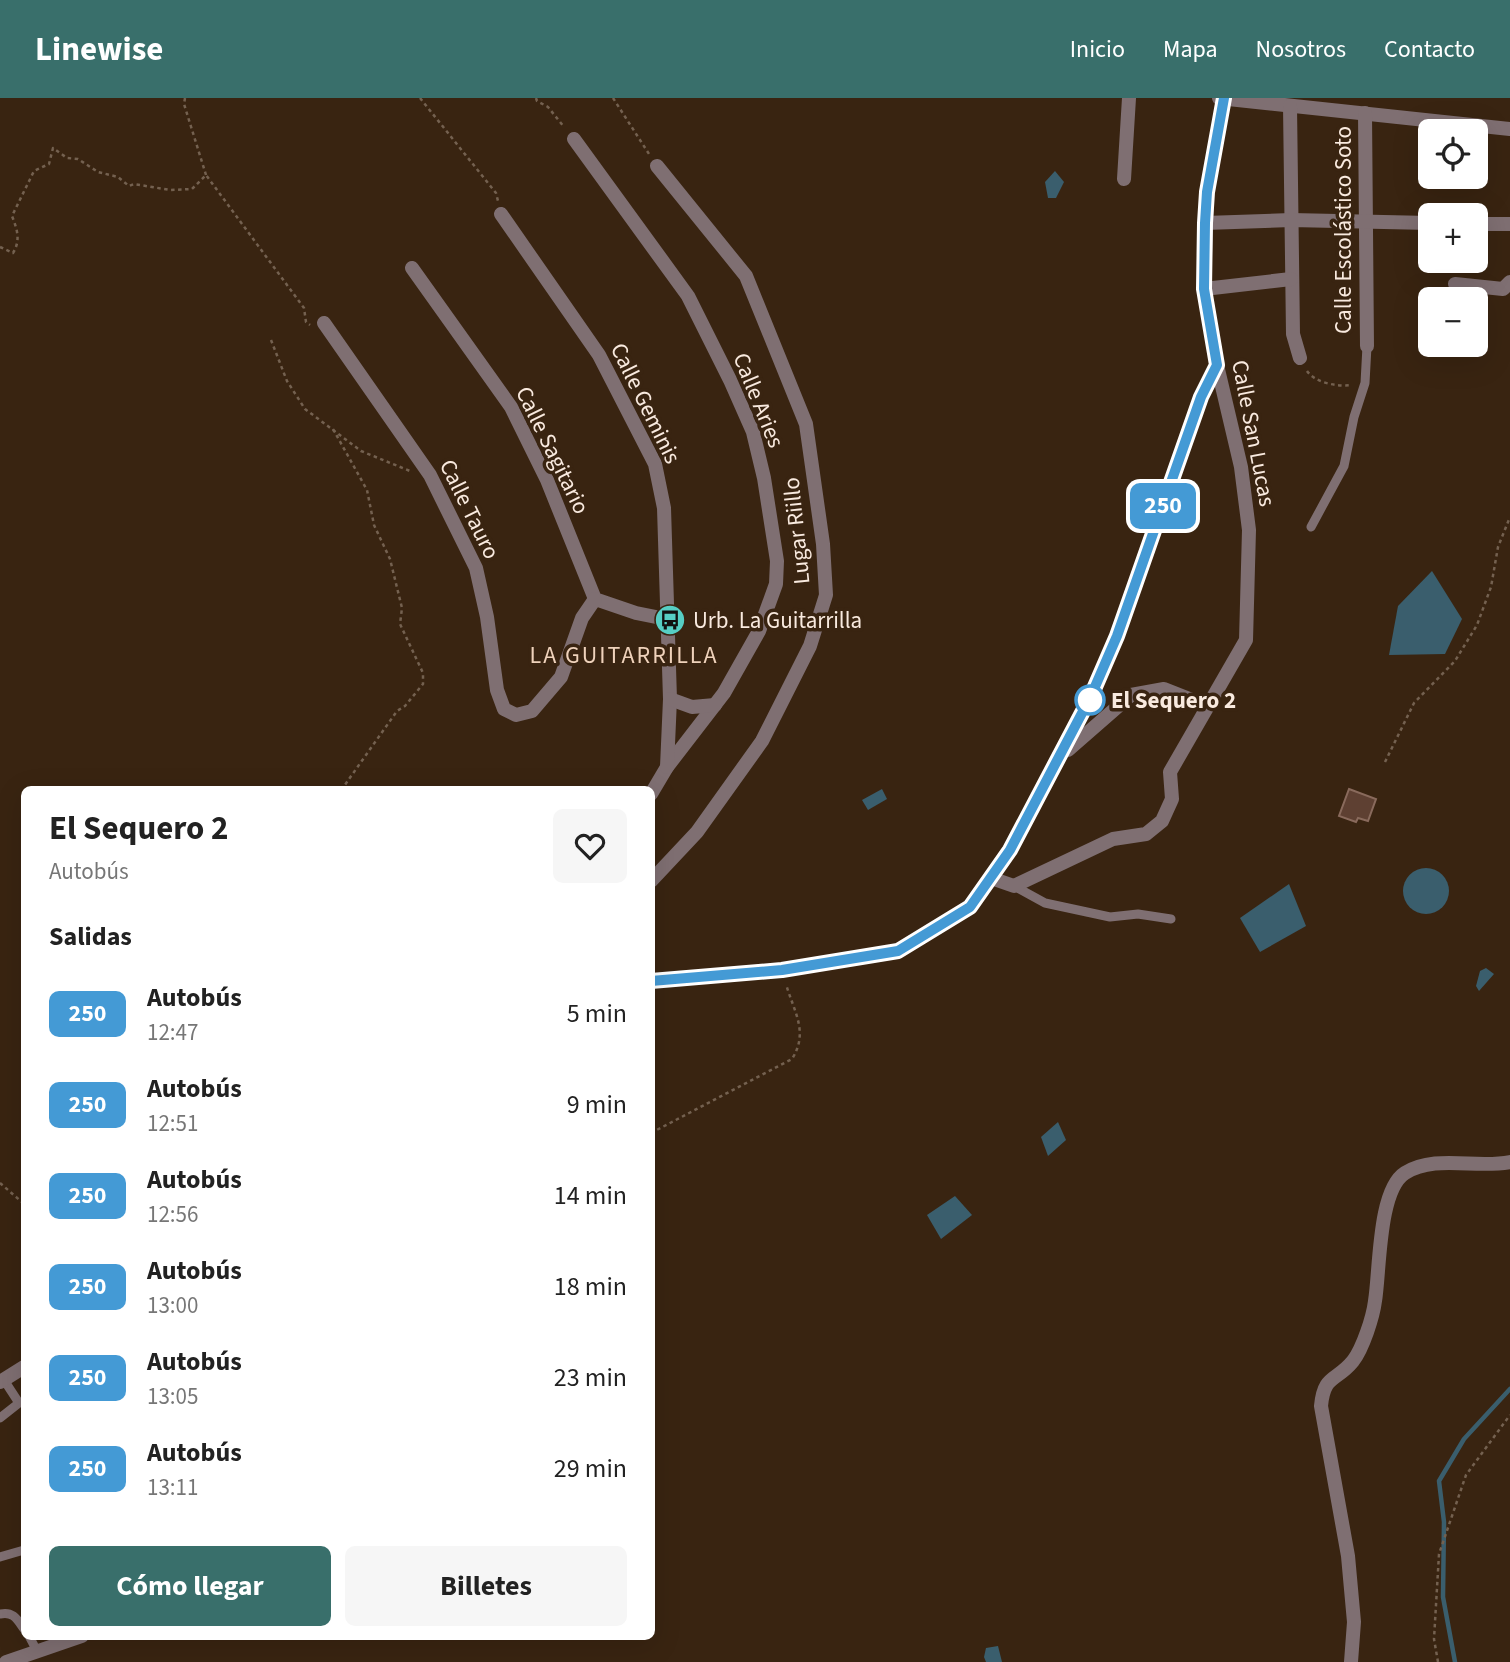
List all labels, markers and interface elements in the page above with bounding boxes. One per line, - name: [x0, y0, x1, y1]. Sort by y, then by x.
- text: Linewise: [35, 26, 163, 73]
- text: Inicio: [1070, 32, 1125, 67]
- text: Mapa: [1163, 32, 1218, 67]
- text: Nosotros: [1256, 32, 1346, 67]
- text: Contacto: [1384, 32, 1475, 67]
- map controls: [1418, 119, 1488, 357]
- button: locate: [1418, 119, 1488, 189]
- street label: Calle Escolástico Soto: [1327, 126, 1360, 334]
- button: +: [1418, 203, 1488, 273]
- button: −: [1418, 287, 1488, 357]
- street label: Calle Geminis: [602, 337, 689, 469]
- street label: Calle Aries: [725, 348, 792, 453]
- street label: Calle San Lucas: [1223, 357, 1284, 509]
- street label: Calle Sagitario: [507, 381, 598, 520]
- street label: Calle Tauro: [431, 454, 508, 565]
- street label: Lugar Riillo: [774, 476, 819, 586]
- line badge: 250: [1123, 483, 1203, 529]
- text: 250: [1144, 488, 1182, 523]
- bus stop icon: Urb. La Guitarrilla: [653, 603, 687, 637]
- place label: Urb. La Guitarrilla: [693, 604, 862, 637]
- district label: LA GUITARRILLA: [529, 638, 719, 673]
- place label: El Sequero 2: [1111, 684, 1236, 717]
- marker: El Sequero 2: [1075, 685, 1105, 715]
- text: El Sequero 2: [49, 805, 228, 852]
- button: heart: [553, 809, 627, 883]
- text: Autobús: [49, 855, 129, 888]
- text: Salidas: [49, 918, 132, 955]
- text: Autobús: [147, 979, 242, 1016]
- text: 5 min: [567, 995, 627, 1032]
- text: 250: [68, 996, 107, 1031]
- text: 12:47: [147, 1016, 198, 1049]
- text: Autobús: [147, 1070, 242, 1107]
- text: 9 min: [567, 1086, 627, 1123]
- text: 250: [68, 1087, 107, 1122]
- text: 12:51: [147, 1107, 198, 1140]
- text: Autobús: [147, 1161, 242, 1198]
- text: 14 min: [554, 1177, 627, 1214]
- text: 250: [68, 1178, 107, 1213]
- text: 12:56: [147, 1198, 198, 1231]
- text: Autobús: [147, 1252, 242, 1289]
- text: 18 min: [554, 1268, 627, 1305]
- text: 250: [68, 1269, 107, 1304]
- text: 13:00: [147, 1289, 198, 1322]
- text: Autobús: [147, 1343, 242, 1380]
- text: 23 min: [554, 1359, 627, 1396]
- text: 250: [68, 1360, 107, 1395]
- text: 13:05: [147, 1380, 198, 1413]
- text: Autobús: [147, 1434, 242, 1471]
- text: 29 min: [554, 1450, 627, 1487]
- text: 250: [68, 1451, 107, 1486]
- text: 13:11: [147, 1471, 198, 1504]
- button: Cómo llegar: [49, 1546, 331, 1626]
- button: Billetes: [345, 1546, 627, 1626]

